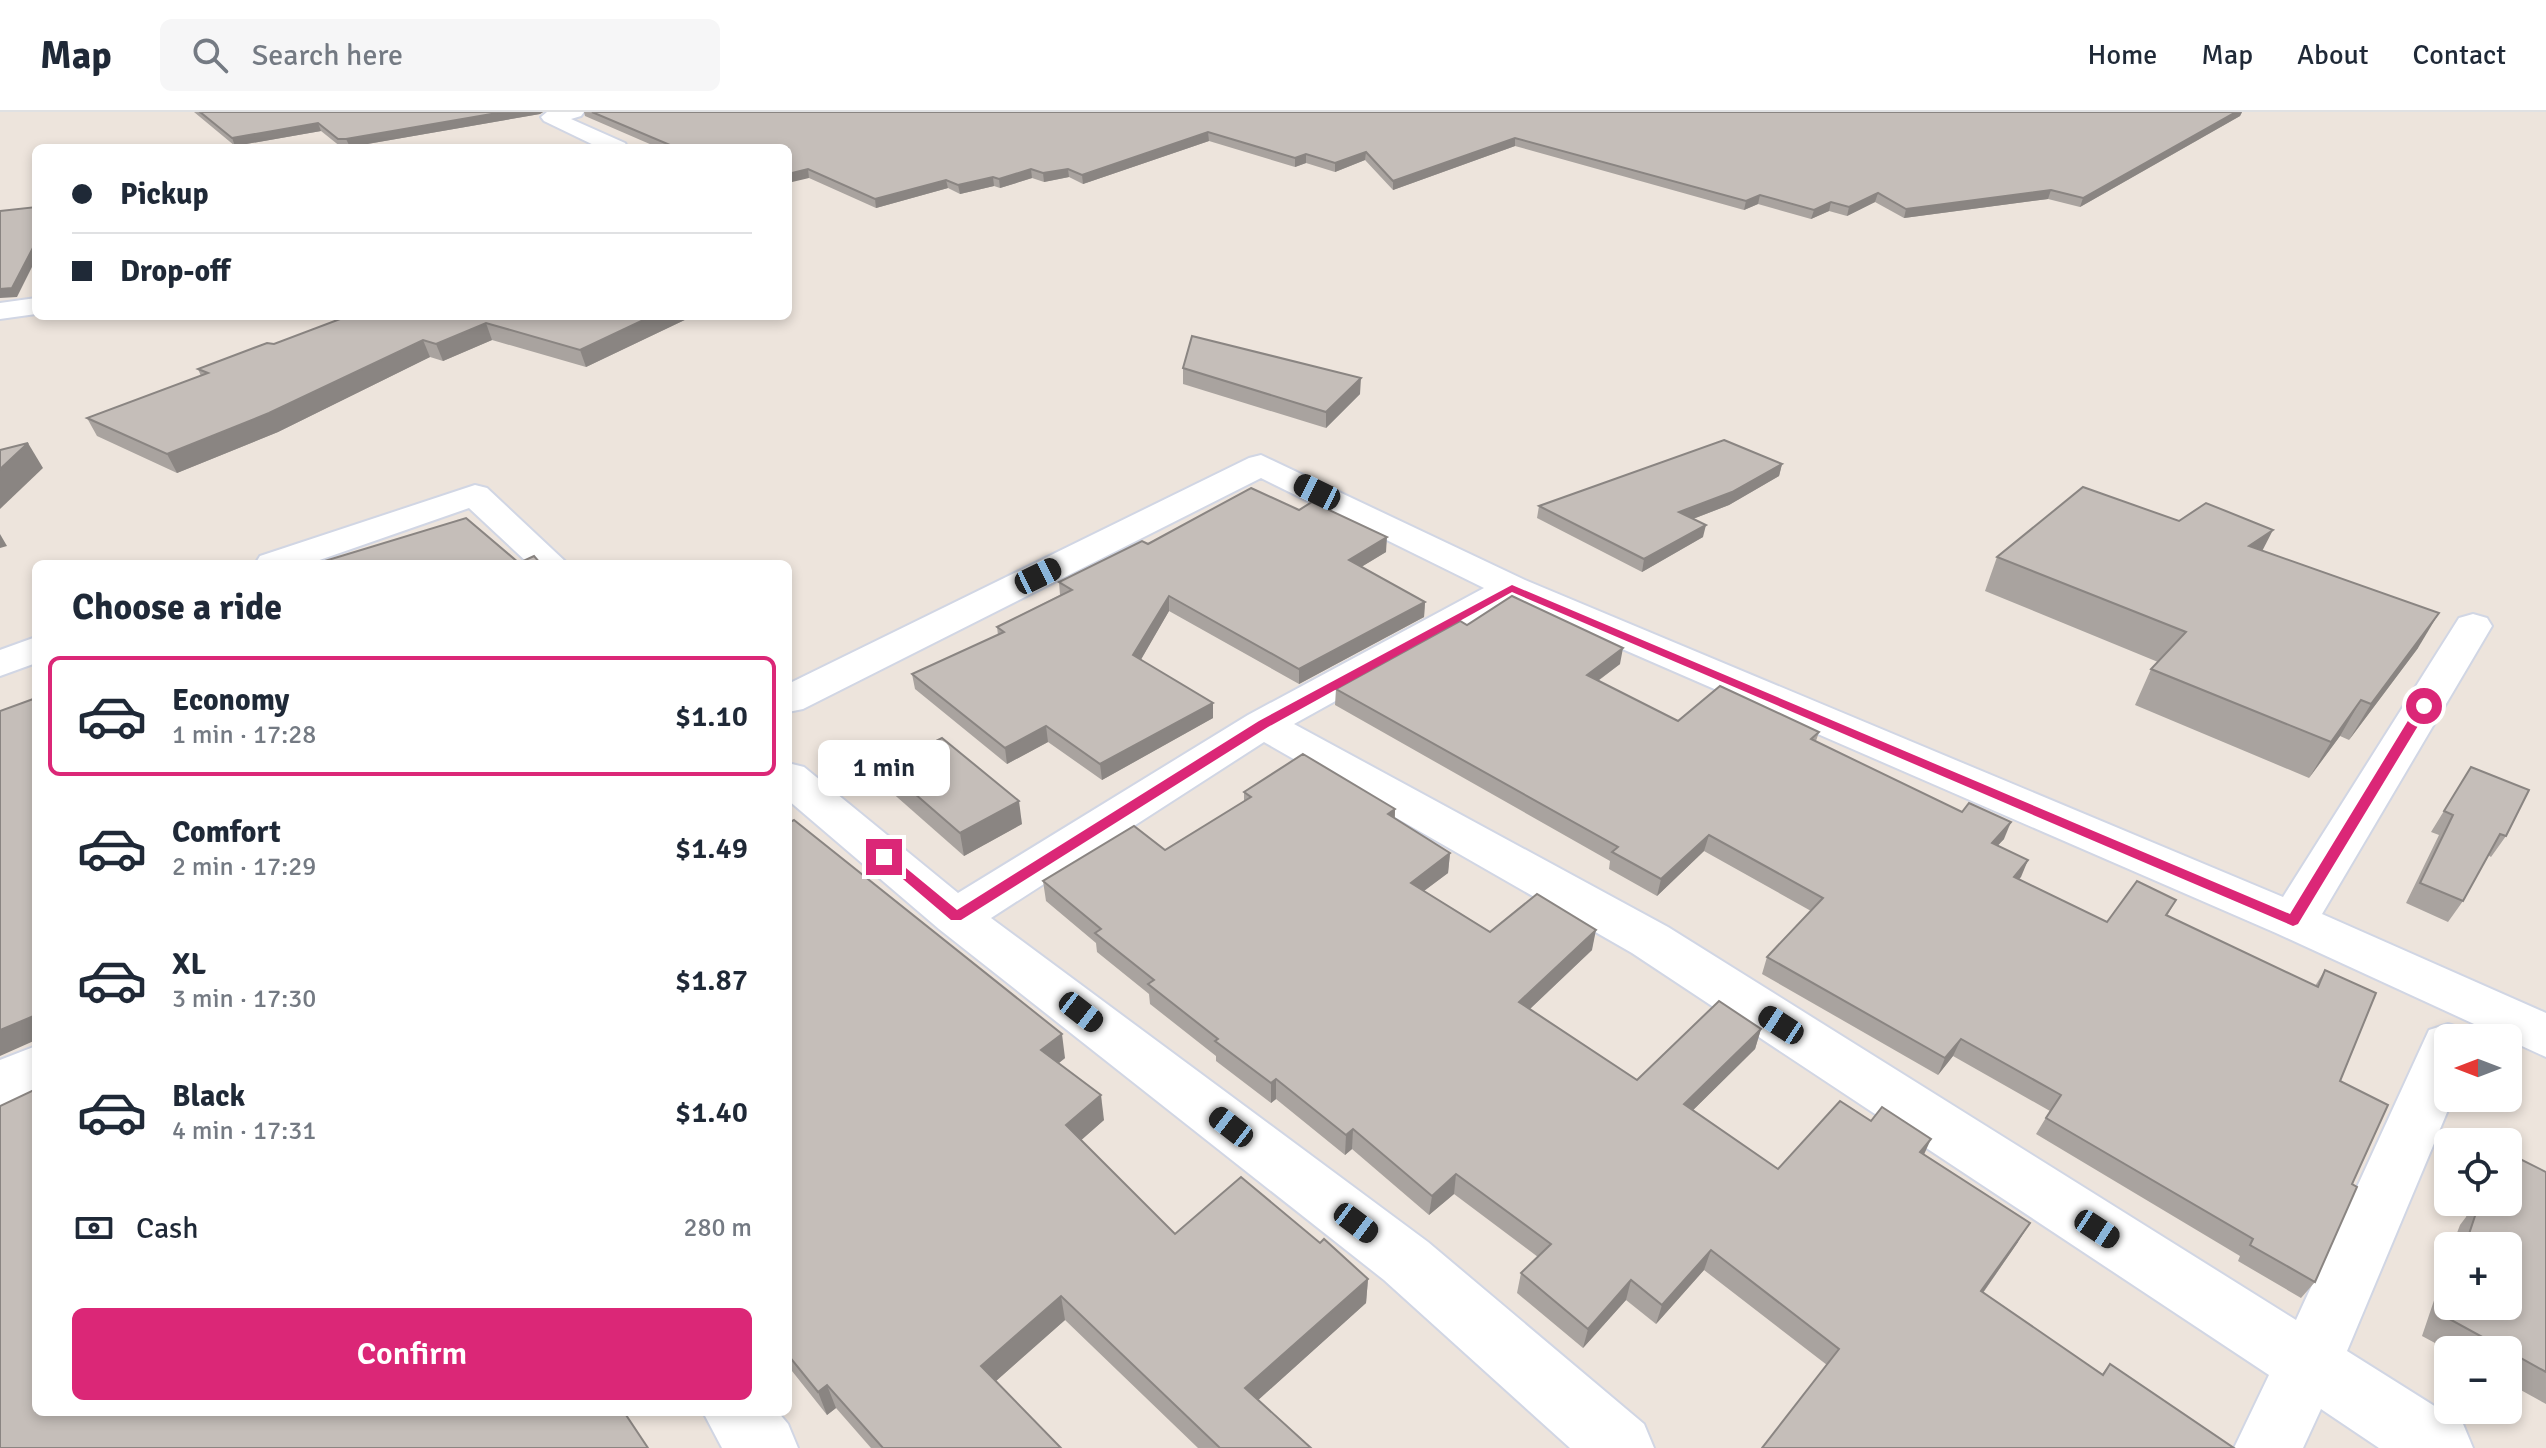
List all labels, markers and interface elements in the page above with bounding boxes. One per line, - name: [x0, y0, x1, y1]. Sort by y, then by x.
- search box: [160, 19, 720, 91]
- text: Map: [40, 32, 112, 79]
- icon: search: [188, 33, 232, 77]
- text: Search here: [252, 37, 403, 74]
- text: Home: [2088, 38, 2157, 72]
- text: Map: [2201, 38, 2253, 72]
- text: About: [2297, 38, 2369, 72]
- text: Contact: [2413, 38, 2506, 72]
- text: Pickup: [120, 176, 209, 213]
- text: Drop-off: [120, 253, 230, 290]
- car: [1290, 471, 1344, 513]
- car: [1011, 555, 1065, 597]
- text: Choose a ride: [72, 585, 282, 630]
- icon: car: [76, 680, 148, 752]
- text: Economy: [172, 682, 289, 719]
- route start: [2406, 688, 2442, 724]
- text: $1.10: [675, 698, 748, 735]
- text: 1 min · 17:28: [172, 719, 316, 751]
- callout: 1 min: [818, 741, 950, 797]
- text: 1 min: [853, 752, 915, 784]
- icon: car: [76, 812, 148, 884]
- text: Comfort: [172, 814, 281, 851]
- text: $1.49: [675, 830, 748, 867]
- route end: [866, 839, 902, 875]
- text: 2 min · 17:29: [172, 851, 316, 883]
- icon: car: [76, 944, 148, 1016]
- text: XL: [172, 946, 206, 983]
- text: $1.87: [675, 962, 748, 999]
- text: 3 min · 17:30: [172, 983, 316, 1015]
- car: [1055, 988, 1107, 1036]
- car: [1754, 1002, 1808, 1048]
- north arrow: [2434, 1024, 2522, 1112]
- map controls: [2434, 1024, 2522, 1424]
- icon: car: [76, 1076, 148, 1148]
- text: Black: [172, 1078, 245, 1115]
- text: $1.40: [675, 1094, 748, 1131]
- car: [1205, 1103, 1257, 1151]
- text: 4 min · 17:31: [172, 1115, 316, 1147]
- button: locate: [2434, 1128, 2522, 1216]
- car: [1330, 1199, 1382, 1247]
- icon: cash: [72, 1206, 116, 1250]
- car: [2070, 1206, 2124, 1252]
- text: Cash: [136, 1210, 199, 1247]
- text: 280 m: [683, 1212, 752, 1244]
- button: +: [2434, 1232, 2522, 1320]
- button: Confirm: [72, 1308, 752, 1400]
- button: −: [2434, 1336, 2522, 1424]

